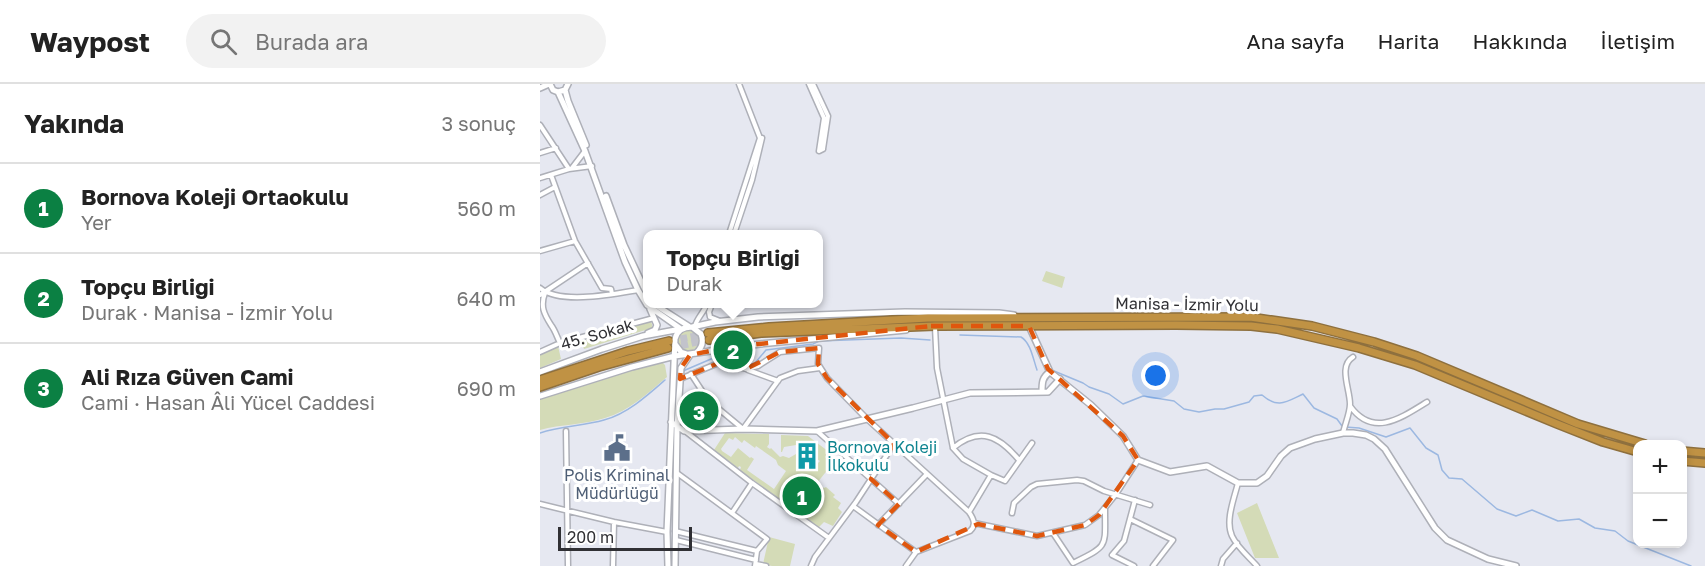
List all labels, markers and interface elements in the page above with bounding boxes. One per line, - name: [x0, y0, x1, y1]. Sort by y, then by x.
- search box: [186, 14, 606, 68]
- text: Waypost: [30, 25, 150, 58]
- icon: search: [207, 25, 240, 58]
- text: Burada ara: [255, 28, 369, 55]
- text: Ana sayfa: [1247, 28, 1345, 54]
- text: Harita: [1378, 28, 1439, 54]
- text: Hakkında: [1472, 28, 1567, 54]
- text: İletişim: [1600, 28, 1675, 54]
- text: Yakında: [24, 108, 124, 139]
- text: 3 sonuç: [441, 111, 516, 135]
- text: Bornova Koleji Ortaokulu: [81, 183, 349, 210]
- text: 1: [38, 196, 49, 220]
- text: 560 m: [457, 196, 516, 220]
- text: Yer: [81, 210, 112, 234]
- popup: [643, 230, 823, 308]
- text: Topçu Birliği: [666, 244, 800, 271]
- text: Durak: [666, 271, 723, 295]
- text: Topçu Birliği: [81, 273, 215, 300]
- text: 2: [37, 286, 50, 310]
- text: 640 m: [457, 286, 516, 310]
- street label: Manisa - İzmir Yolu: [1115, 293, 1259, 315]
- text: Durak · Manisa - İzmir Yolu: [81, 300, 333, 324]
- street label: 45. Sokak: [558, 314, 636, 354]
- pin: 2: [714, 328, 752, 372]
- your location: [1141, 361, 1170, 390]
- text: Ali Rıza Güven Cami: [81, 363, 294, 390]
- text: 3: [37, 376, 50, 400]
- text: 690 m: [457, 376, 516, 400]
- pin: 3: [680, 388, 718, 434]
- text: Cami · Hasan Âli Yücel Caddesi: [81, 390, 375, 414]
- public building icon: Polis Kriminal Müdürlüğü: [602, 433, 632, 463]
- place label: Bornova Koleji İlkokulu: [827, 437, 937, 475]
- map controls: [1633, 440, 1687, 548]
- button: +: [1633, 440, 1687, 494]
- building icon: Bornova Koleji İlkokulu: [792, 441, 822, 471]
- place label: Polis Kriminal Müdürlüğü: [564, 465, 670, 503]
- pin: 1: [782, 474, 822, 518]
- button: −: [1633, 494, 1687, 548]
- scale bar: [558, 524, 692, 552]
- text: 200 m: [567, 527, 614, 547]

